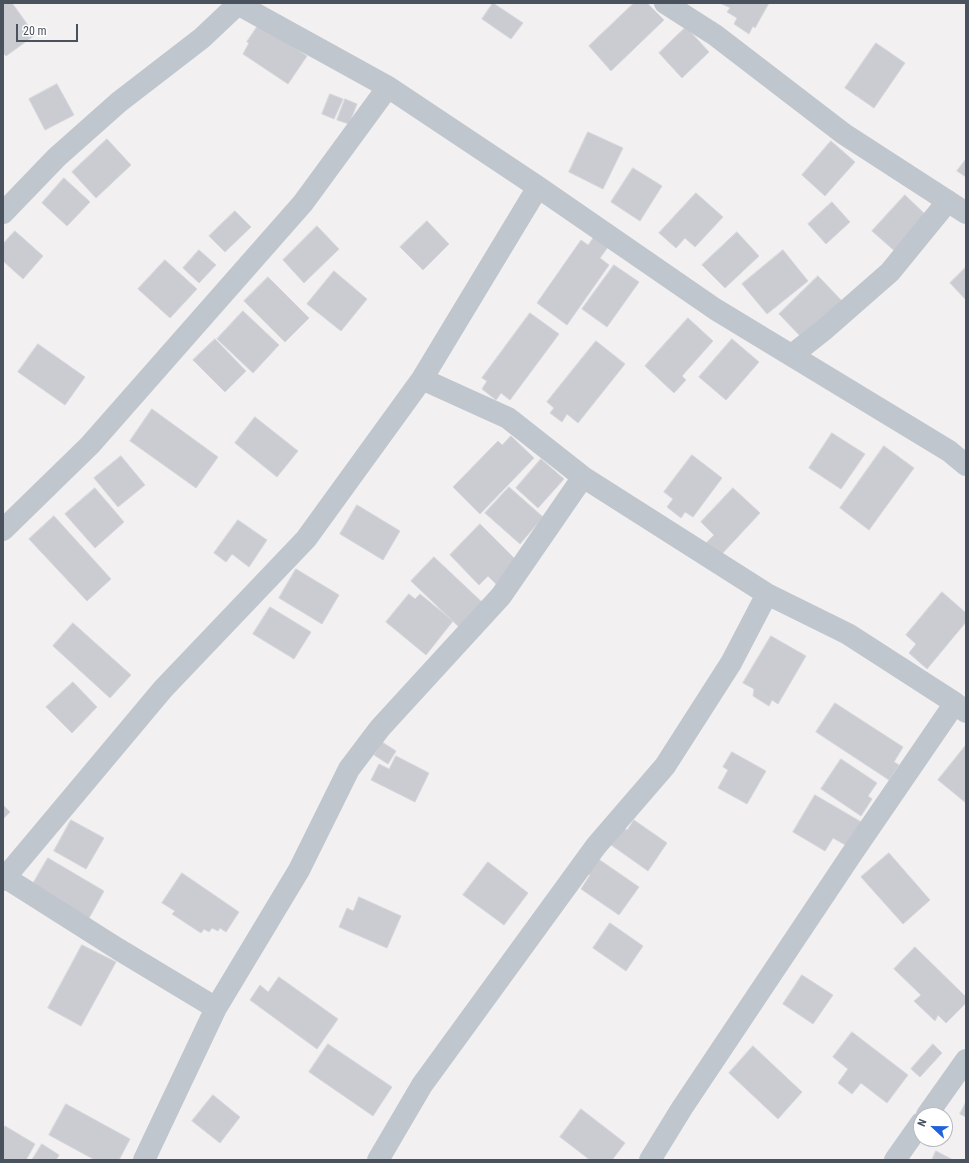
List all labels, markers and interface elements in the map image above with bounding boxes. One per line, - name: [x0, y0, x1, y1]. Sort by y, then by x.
- scale bar: [18, 16, 80, 42]
- text: 20 m: [23, 24, 47, 38]
- north arrow: [913, 1107, 953, 1147]
- text: N: [915, 1117, 930, 1128]

